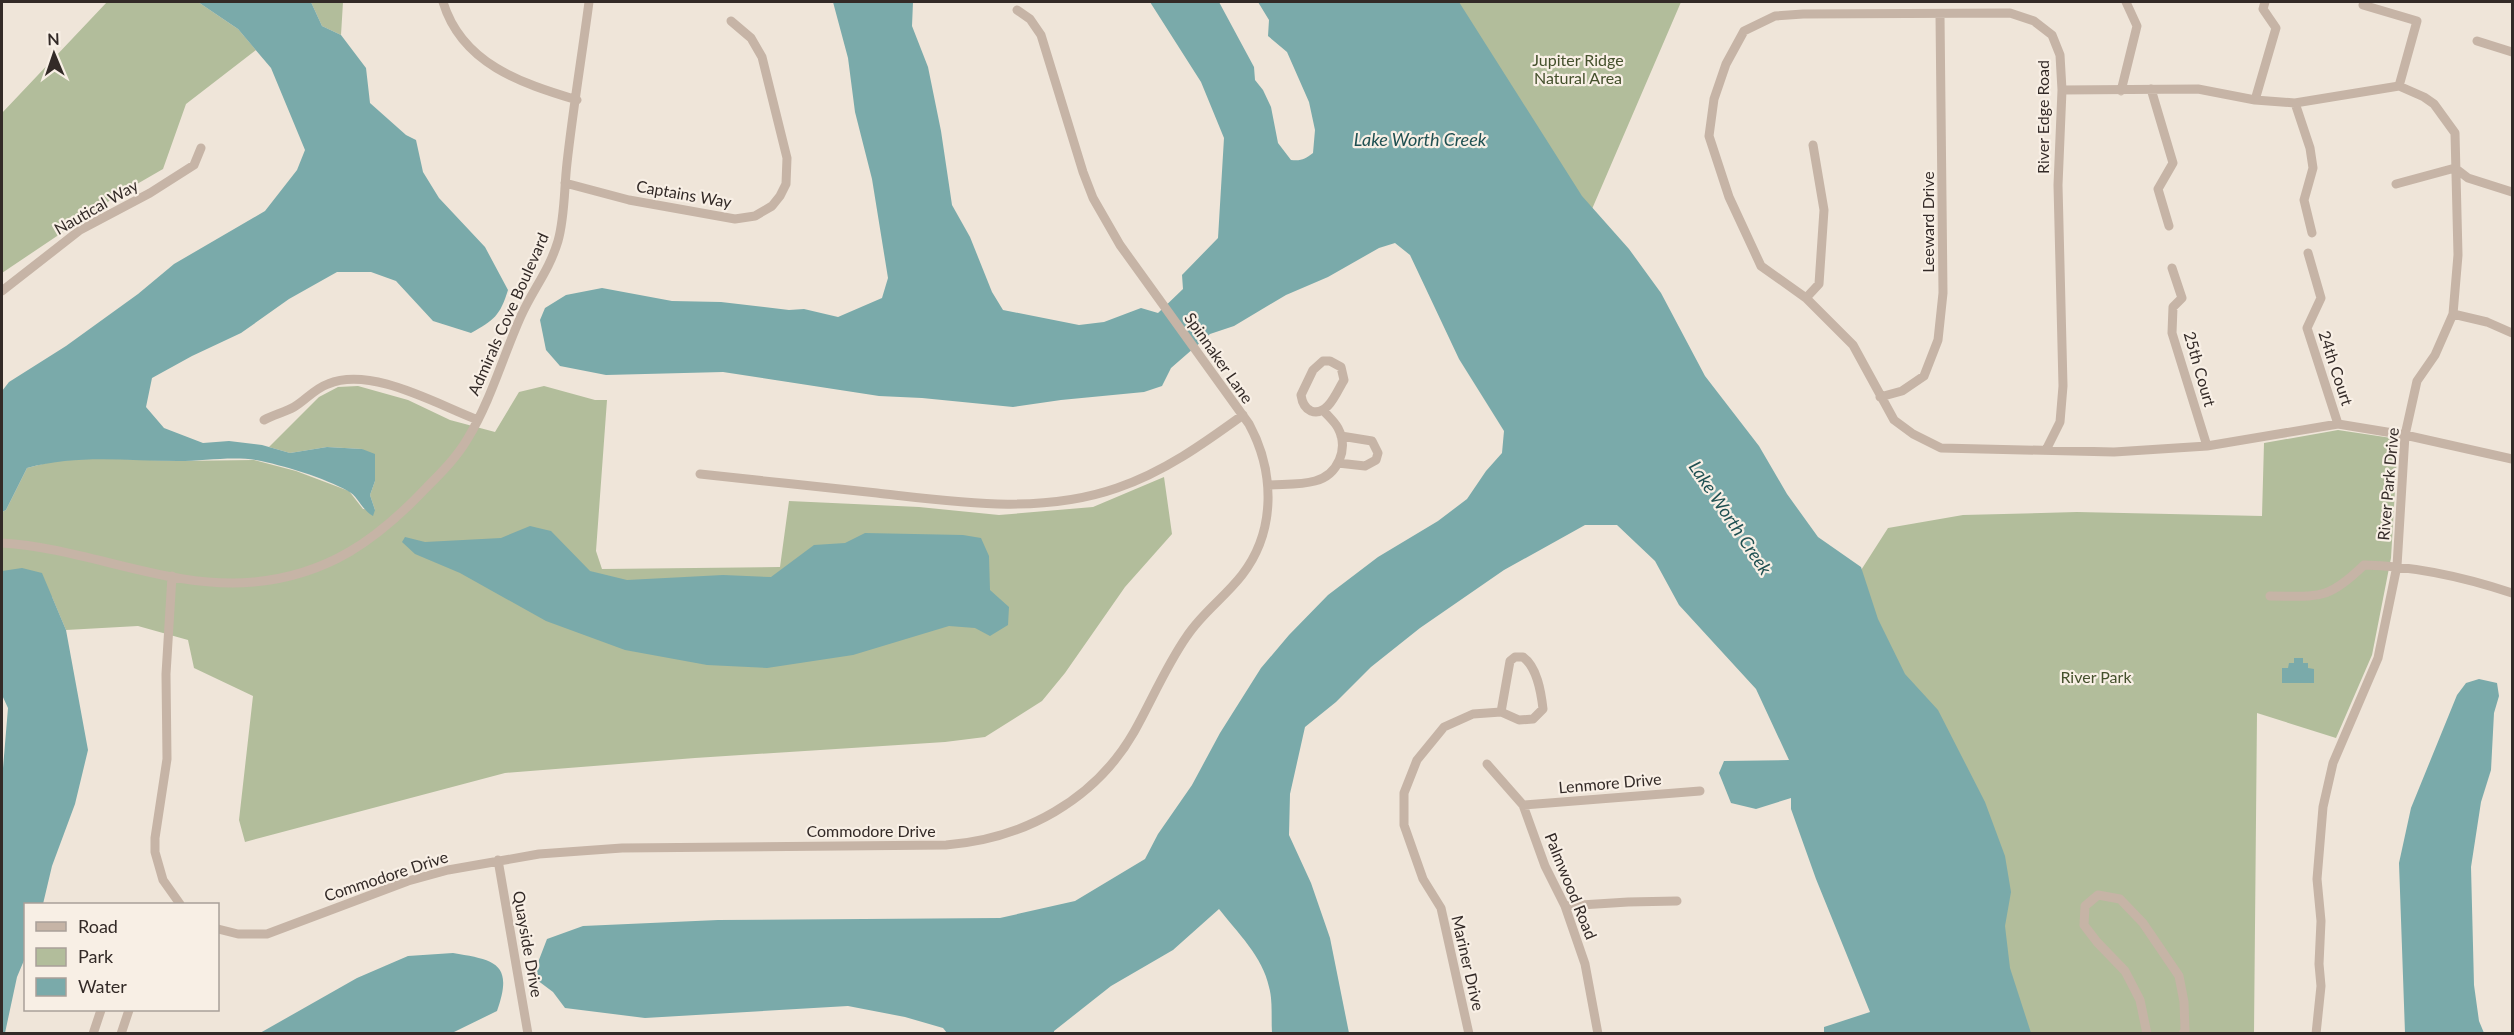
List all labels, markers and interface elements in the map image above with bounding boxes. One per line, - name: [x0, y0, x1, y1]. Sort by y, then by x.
- north arrow: [24, 24, 84, 84]
- text: N: [47, 29, 60, 48]
- park label: Jupiter Ridge Natural Area: [1532, 50, 1624, 87]
- street label: River Edge Road: [2033, 60, 2052, 174]
- water label: Lake Worth Creek: [1354, 128, 1487, 150]
- street label: Leeward Drive: [1918, 171, 1937, 273]
- street label: Nautical Way: [50, 175, 142, 238]
- street label: Captains Way: [635, 176, 734, 211]
- street label: Admirals Cove Boulevard: [463, 230, 552, 398]
- street label: Spinnaker Lane: [1181, 309, 1258, 407]
- street label: 24th Court: [2315, 328, 2358, 408]
- street label: 25th Court: [2181, 329, 2220, 409]
- street label: River Park Drive: [2373, 427, 2402, 541]
- water label: Lake Worth Creek: [1685, 456, 1777, 579]
- park label: River Park: [2060, 667, 2132, 686]
- street label: Lenmore Drive: [1558, 769, 1662, 796]
- street label: Commodore Drive: [806, 821, 936, 840]
- street label: Palmwood Road: [1541, 830, 1602, 942]
- street label: Commodore Drive: [321, 847, 450, 905]
- street label: Quayside Drive: [510, 889, 547, 999]
- legend: [24, 903, 219, 1011]
- street label: Mariner Drive: [1448, 913, 1489, 1012]
- text: Road: [78, 915, 118, 937]
- text: Park: [78, 945, 114, 967]
- text: Water: [78, 975, 127, 997]

